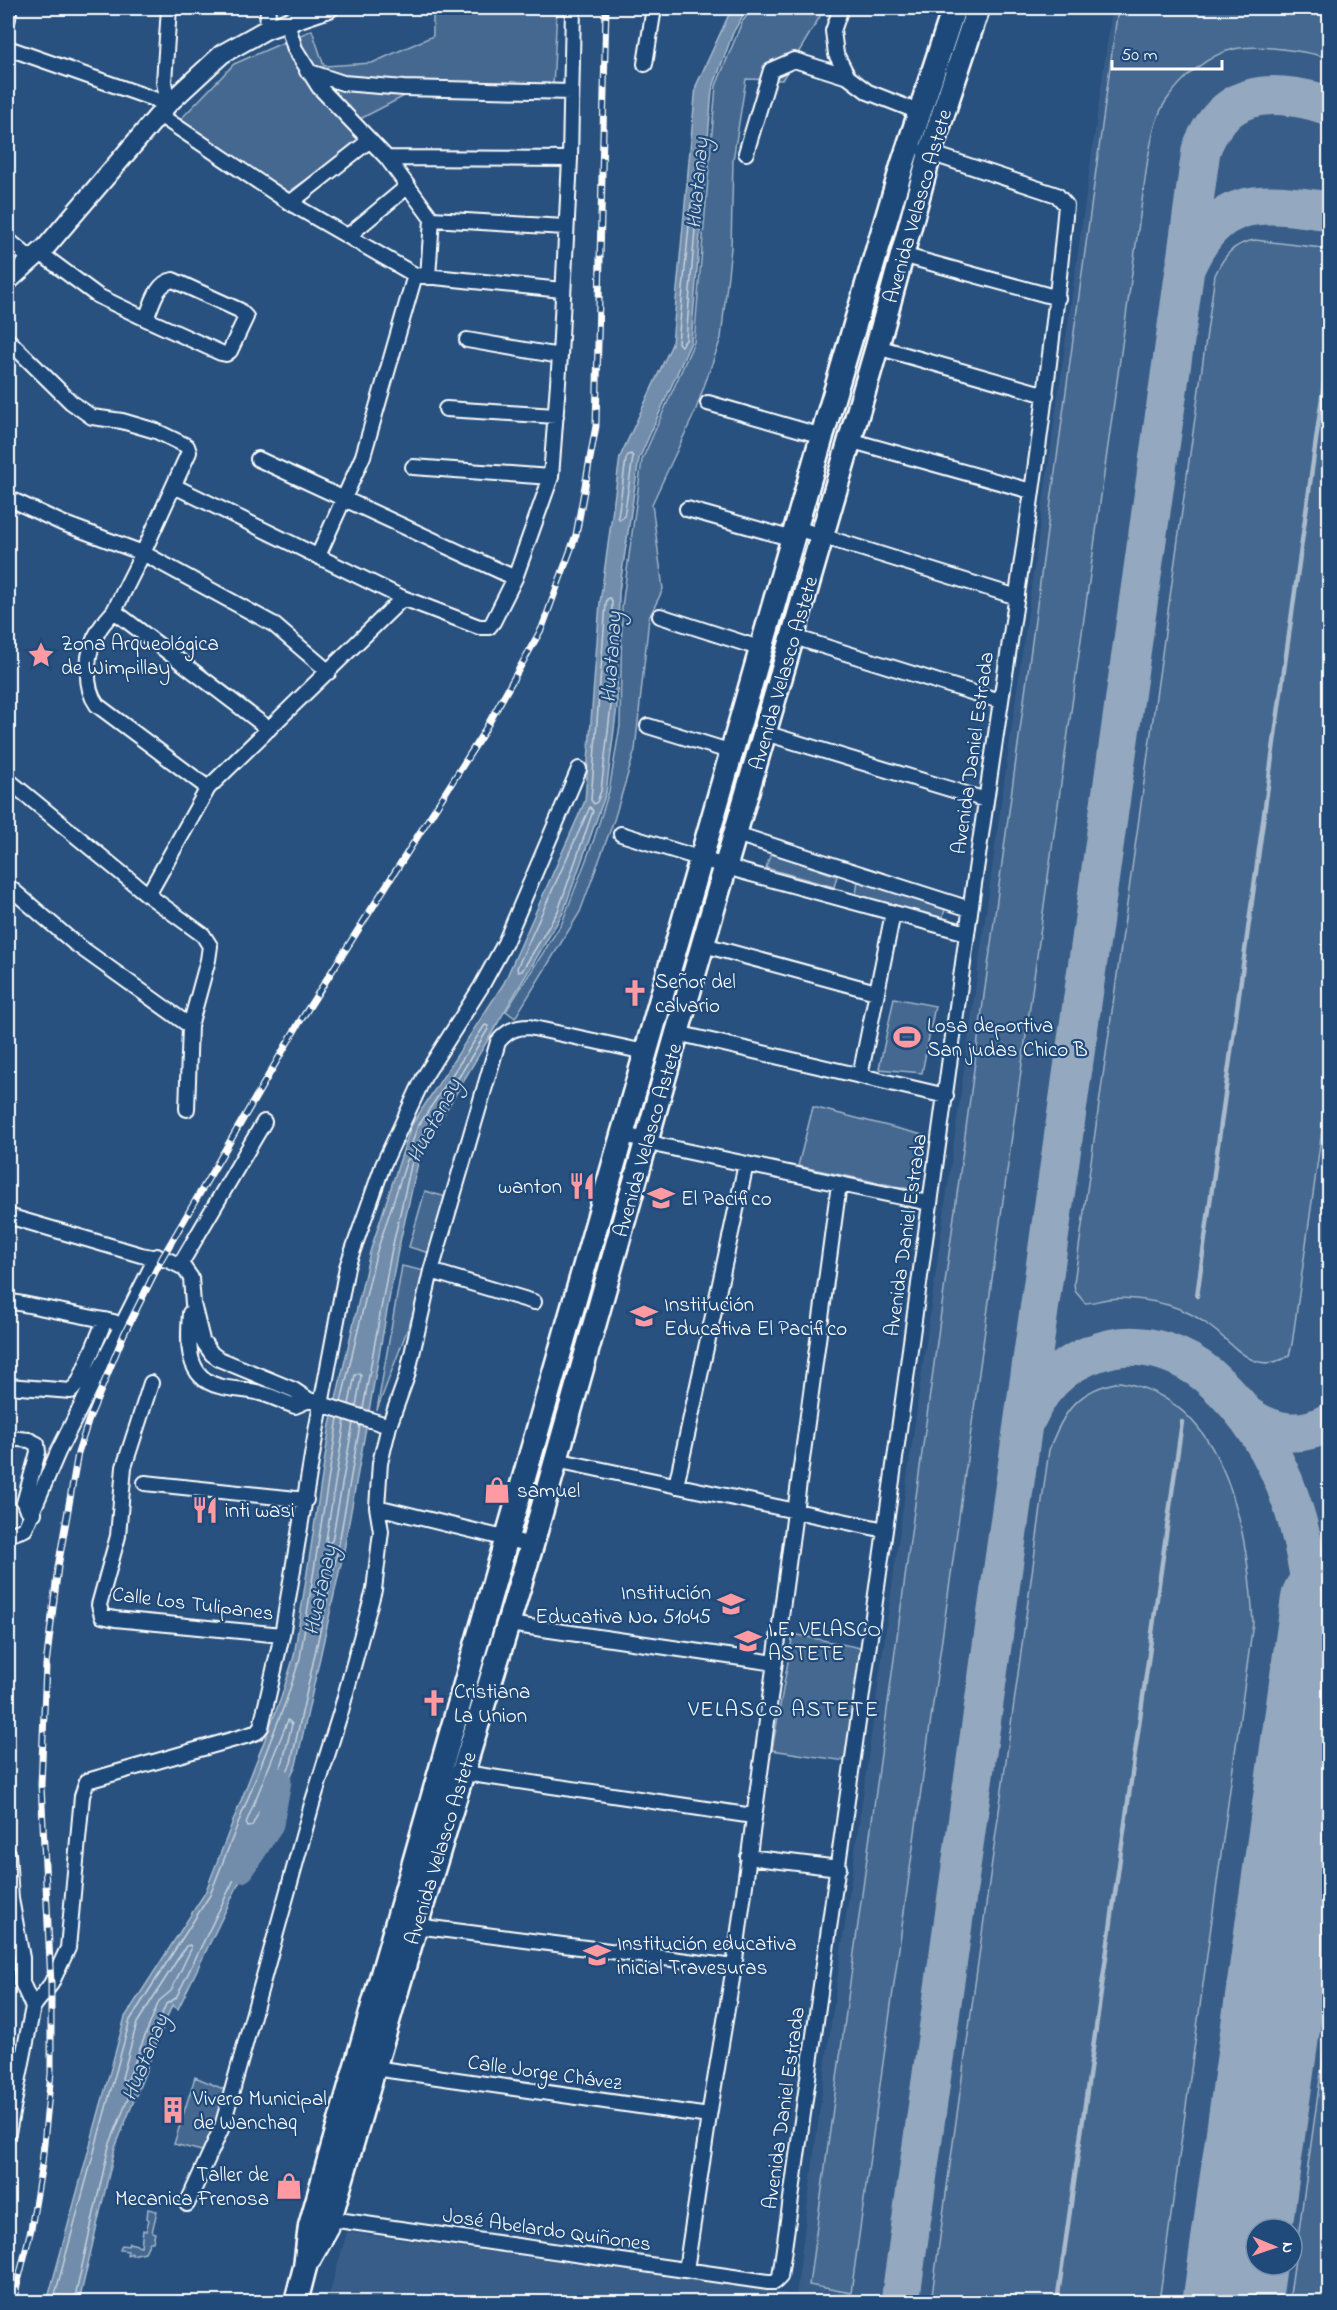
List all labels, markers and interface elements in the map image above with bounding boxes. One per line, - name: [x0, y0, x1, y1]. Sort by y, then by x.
- scale bar: [1112, 33, 1222, 71]
- text: 50 m: [1121, 43, 1158, 69]
- street label: Avenida Velasco Astete: [877, 105, 961, 307]
- water label: Huatanay: [679, 136, 719, 230]
- street label: Avenida Velasco Astete: [743, 572, 827, 774]
- water label: Huatanay: [594, 610, 632, 704]
- place label: Zona Arqueológica de Wimpillay: [61, 630, 219, 686]
- place icon: Zona Arqueológica de Wimpillay: [26, 640, 56, 670]
- street label: Avenida Daniel Estrada: [945, 650, 1003, 856]
- place label: Señor del calvario: [655, 968, 736, 1022]
- church icon: Señor del calvario: [620, 978, 650, 1008]
- place label: Losa deportiva San judas Chico B: [927, 1012, 1088, 1066]
- sports icon: Losa deportiva San judas Chico B: [892, 1022, 922, 1052]
- street label: Avenida Velasco Astete: [607, 1039, 691, 1241]
- water label: Huatanay: [400, 1073, 472, 1169]
- street label: Avenida Daniel Estrada: [878, 1132, 936, 1338]
- restaurant icon: wanton: [567, 1171, 597, 1201]
- place label: wanton: [498, 1173, 562, 1203]
- school or university icon: El Pacifico: [646, 1183, 676, 1213]
- place label: El Pacifico: [681, 1185, 772, 1215]
- place label: Institución Educativa El Pacifico: [664, 1291, 847, 1345]
- school or university icon: Institución Educativa El Pacifico: [629, 1301, 659, 1331]
- shop icon: samuel: [482, 1475, 512, 1505]
- place label: samuel: [517, 1477, 580, 1507]
- restaurant icon: inti wasi: [190, 1495, 220, 1525]
- place label: inti wasi: [225, 1497, 295, 1527]
- water label: Huatanay: [297, 1542, 347, 1639]
- place label: Institución Educativa No. 51045: [535, 1579, 711, 1633]
- street label: Calle Los Tulipanes: [110, 1580, 275, 1630]
- school or university icon: Institución Educativa No. 51045: [716, 1589, 746, 1619]
- place label: I.E. VELASCO ASTETE: [768, 1616, 881, 1670]
- school or university icon: I.E. VELASCO ASTETE: [733, 1626, 763, 1656]
- place label: Cristiana La Union: [454, 1678, 530, 1732]
- church icon: Cristiana La Union: [419, 1688, 449, 1718]
- district label: VELASCO ASTETE: [687, 1695, 880, 1727]
- street label: Avenida Velasco Astete: [398, 1748, 486, 1949]
- place label: Institución educativa inicial Travesuras: [617, 1930, 797, 1984]
- school or university icon: Institución educativa inicial Travesuras: [582, 1940, 612, 1970]
- street label: Avenida Daniel Estrada: [756, 2005, 814, 2211]
- water label: Huatanay: [115, 2009, 179, 2106]
- street label: Calle Jorge Chávez: [465, 2048, 624, 2102]
- place label: Vivero Municipal de Wanchaq: [192, 2085, 327, 2139]
- building icon: Vivero Municipal de Wanchaq: [158, 2095, 188, 2125]
- place label: Taller de Mecanica Frenosa: [115, 2161, 270, 2215]
- shop icon: Taller de Mecanica Frenosa: [274, 2171, 304, 2201]
- street label: José Abelardo Quiñones: [441, 2201, 653, 2260]
- north arrow: [1244, 2217, 1304, 2277]
- text: N: [1275, 2242, 1299, 2253]

